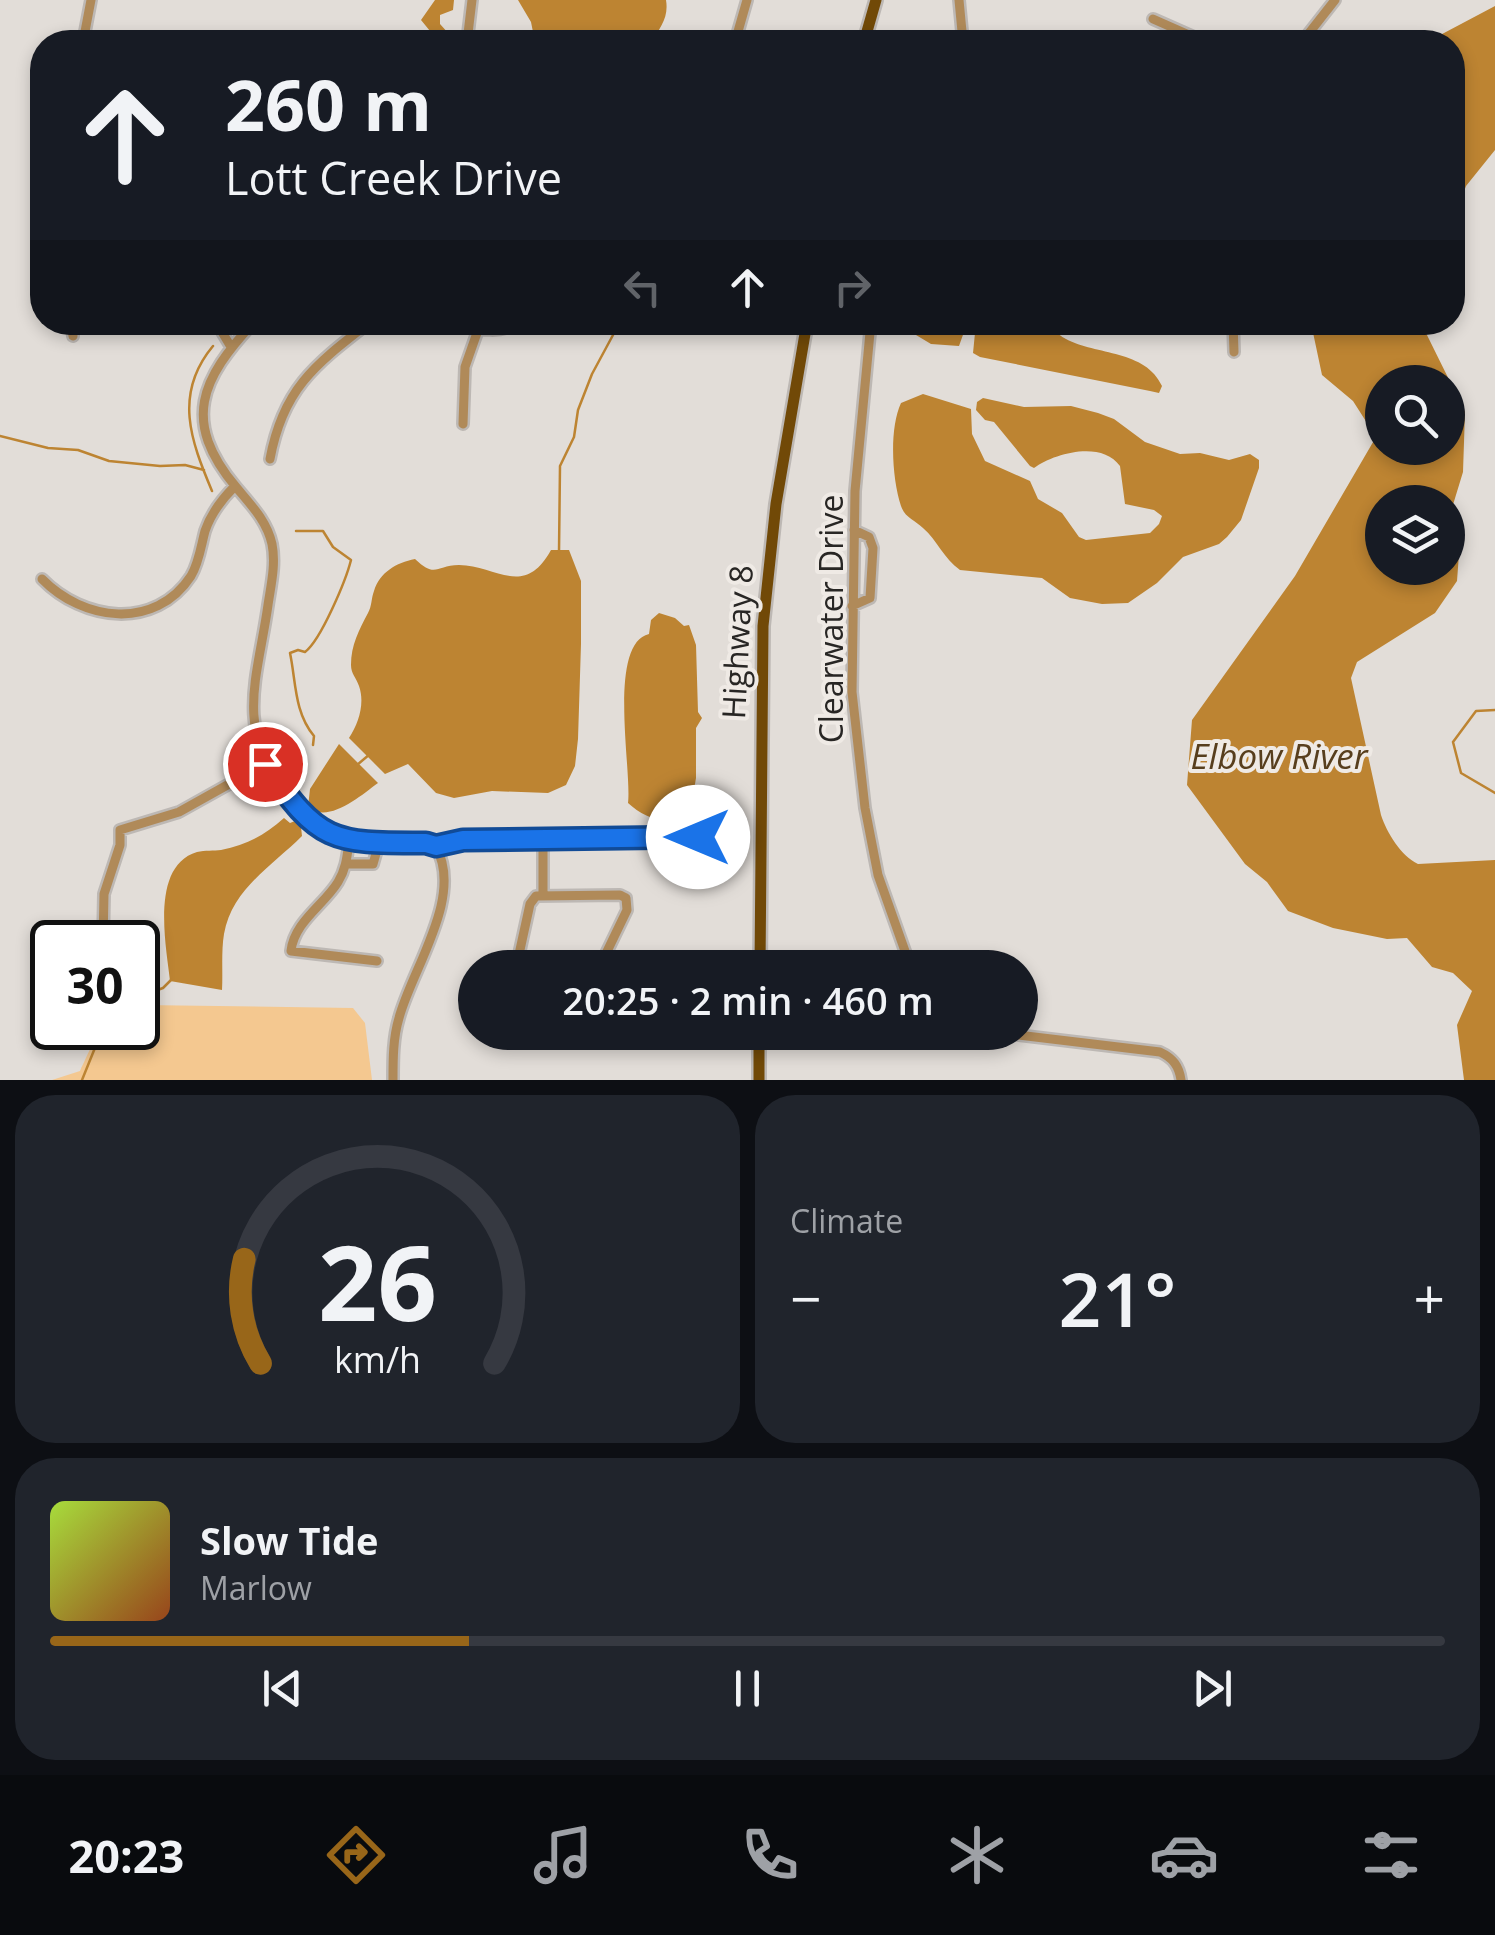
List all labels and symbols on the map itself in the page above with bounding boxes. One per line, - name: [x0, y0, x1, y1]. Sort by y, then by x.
- street label: Clearwater Drive: [809, 495, 852, 743]
- street label: Highway 8: [711, 564, 762, 720]
- pin: [223, 722, 308, 807]
- water label: Elbow River: [1190, 732, 1369, 779]
- position arrow: [646, 785, 750, 889]
- speed limit sign: 30: [30, 920, 160, 1050]

